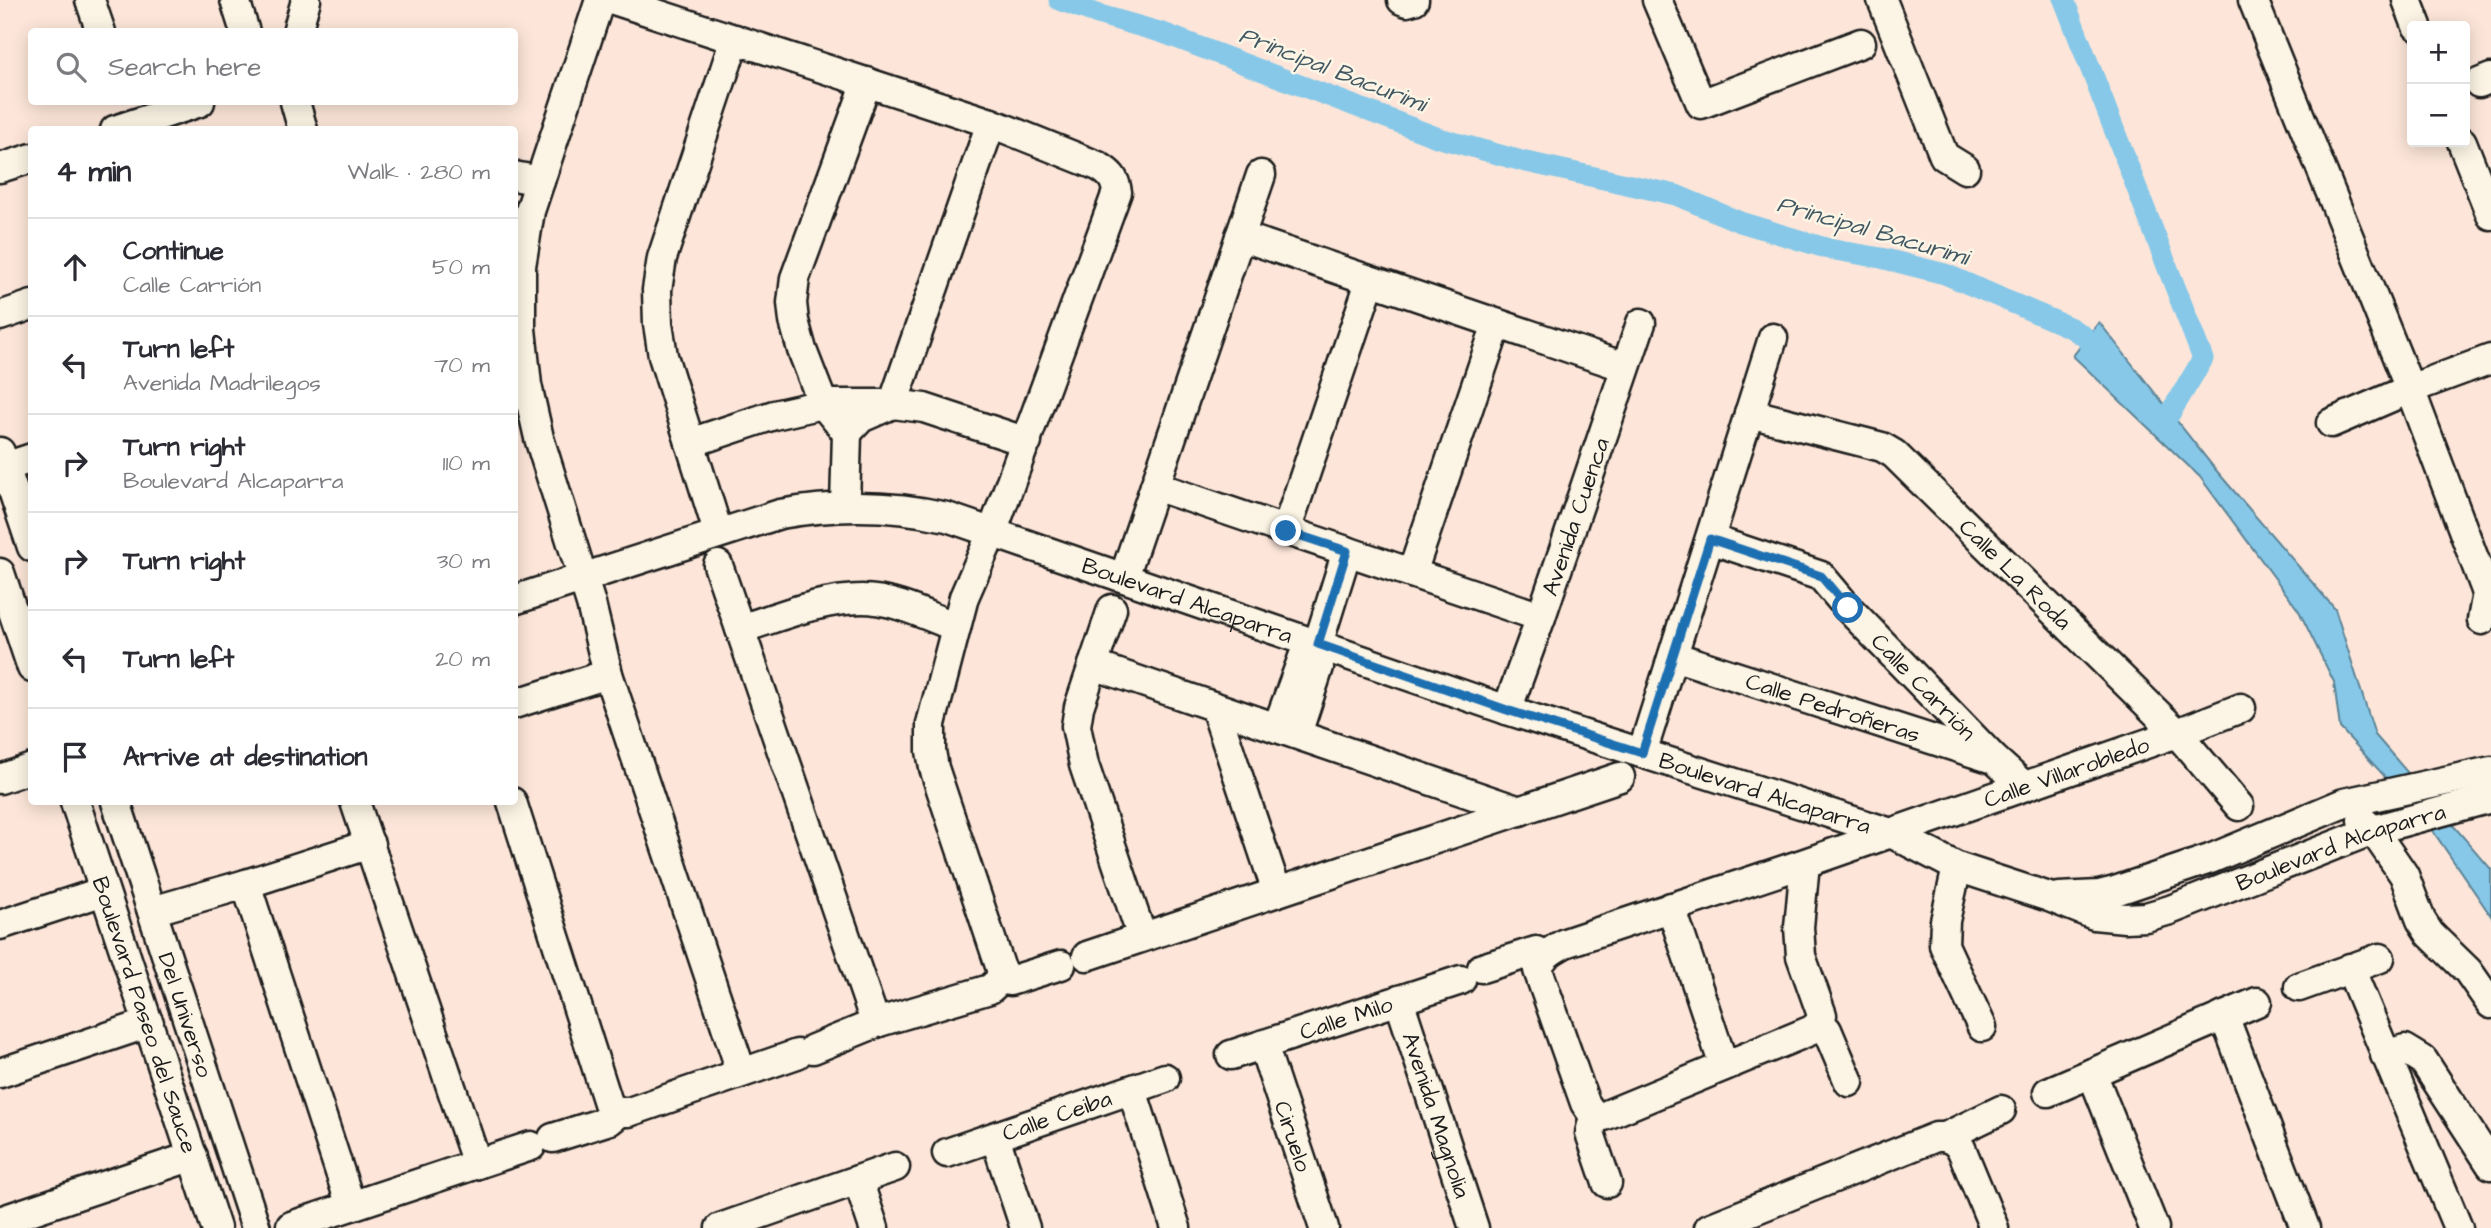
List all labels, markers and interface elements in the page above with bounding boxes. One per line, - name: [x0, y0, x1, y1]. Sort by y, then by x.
- water label: Principal Bacurimi: [1234, 19, 1434, 122]
- map controls: [2407, 21, 2470, 147]
- button: +: [2407, 21, 2470, 84]
- search box: [28, 28, 518, 105]
- icon: search: [52, 48, 90, 86]
- text: Search here: [108, 49, 261, 85]
- button: −: [2407, 84, 2470, 147]
- text: 4 min: [56, 151, 131, 193]
- text: Walk · 280 m: [348, 156, 490, 188]
- water label: Principal Bacurimi: [1773, 187, 1976, 275]
- text: Continue: [123, 233, 224, 269]
- icon: ahead: [56, 248, 94, 286]
- text: 50 m: [432, 251, 490, 283]
- text: Calle Carrión: [123, 269, 261, 301]
- text: Turn left: [123, 331, 234, 367]
- icon: left: [56, 346, 94, 384]
- text: 70 m: [434, 349, 490, 381]
- text: Avenida Madrilegos: [123, 367, 321, 399]
- text: Turn right: [123, 429, 245, 465]
- street label: Avenida Cuenca: [1534, 433, 1618, 600]
- icon: right: [56, 444, 94, 482]
- text: 110 m: [442, 447, 490, 479]
- text: Boulevard Alcaparra: [123, 465, 344, 497]
- street label: Calle La Roda: [1952, 512, 2079, 638]
- route end: [1270, 515, 1301, 546]
- icon: right: [56, 542, 94, 580]
- text: Turn right: [123, 543, 245, 579]
- text: 30 m: [437, 545, 490, 577]
- street label: Boulevard Alcaparra: [1078, 550, 1297, 652]
- route start: [1832, 592, 1863, 623]
- street label: Calle Carrión: [1864, 626, 1983, 748]
- icon: left: [56, 640, 94, 678]
- text: Turn left: [123, 641, 234, 677]
- text: 20 m: [435, 643, 490, 675]
- street label: Calle Pedroñeras: [1741, 665, 1924, 751]
- street label: Calle Villarobledo: [1980, 729, 2154, 816]
- icon: arrive: [56, 738, 94, 776]
- text: Arrive at destination: [123, 739, 368, 775]
- street label: Boulevard Alcaparra: [1655, 745, 1875, 843]
- street label: Boulevard Alcaparra: [2231, 796, 2449, 900]
- street label: Boulevard Paseo del Sauce: [84, 873, 205, 1157]
- street label: Del Universo: [150, 949, 220, 1082]
- street label: Calle Milo: [1296, 988, 1397, 1049]
- street label: Avenida Magnolia: [1394, 1028, 1478, 1203]
- street label: Calle Ceiba: [998, 1082, 1116, 1150]
- street label: Ciruelo: [1266, 1097, 1319, 1176]

